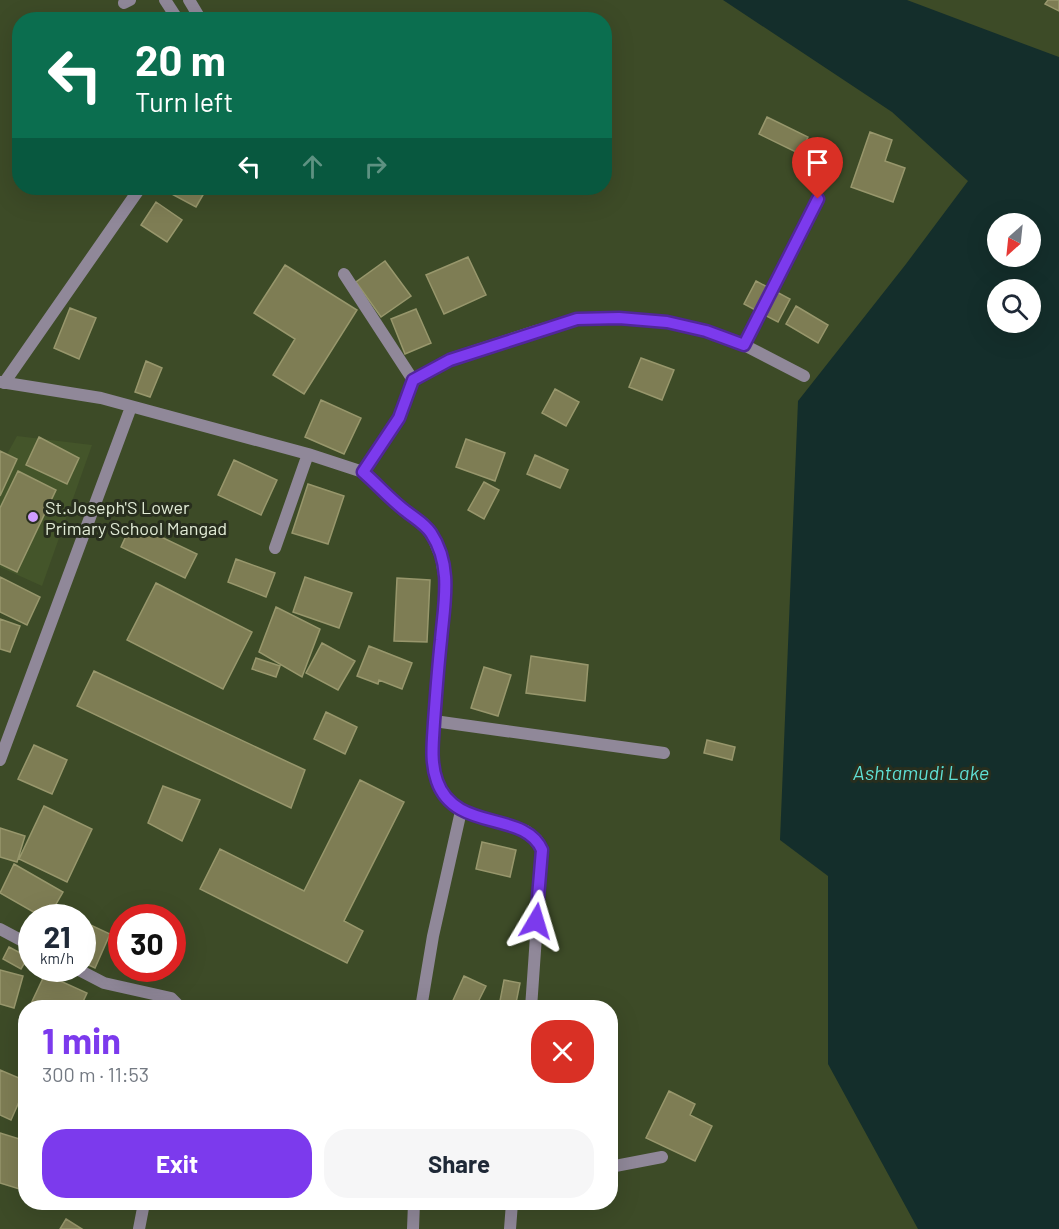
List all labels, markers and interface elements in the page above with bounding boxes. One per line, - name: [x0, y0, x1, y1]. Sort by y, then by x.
- text: 20 m: [135, 34, 226, 84]
- icon: left: [36, 36, 114, 114]
- text: Turn left: [135, 85, 233, 117]
- pin: [792, 137, 843, 199]
- icon: arrive: [801, 146, 834, 179]
- icon: left: [233, 150, 266, 183]
- icon: ahead: [296, 150, 329, 183]
- icon: right: [359, 150, 392, 183]
- north arrow: [987, 213, 1041, 267]
- map controls: [987, 213, 1041, 333]
- button: search: [987, 279, 1041, 333]
- place label: St.Joseph'S Lower Primary School Mangad: [45, 496, 227, 539]
- marker: St.Joseph'S Lower Primary School Mangad: [26, 510, 40, 524]
- water label: Ashtamudi Lake: [853, 760, 989, 784]
- position arrow: [504, 889, 568, 953]
- speed limit sign: 30: [108, 904, 186, 982]
- text: 21: [43, 918, 71, 954]
- text: km/h: [40, 949, 74, 967]
- text: 1 min: [42, 1018, 121, 1061]
- button: close: [531, 1020, 594, 1083]
- text: 300 m · 11:53: [42, 1062, 149, 1086]
- button: Exit: [42, 1129, 312, 1198]
- button: Share: [324, 1129, 594, 1198]

